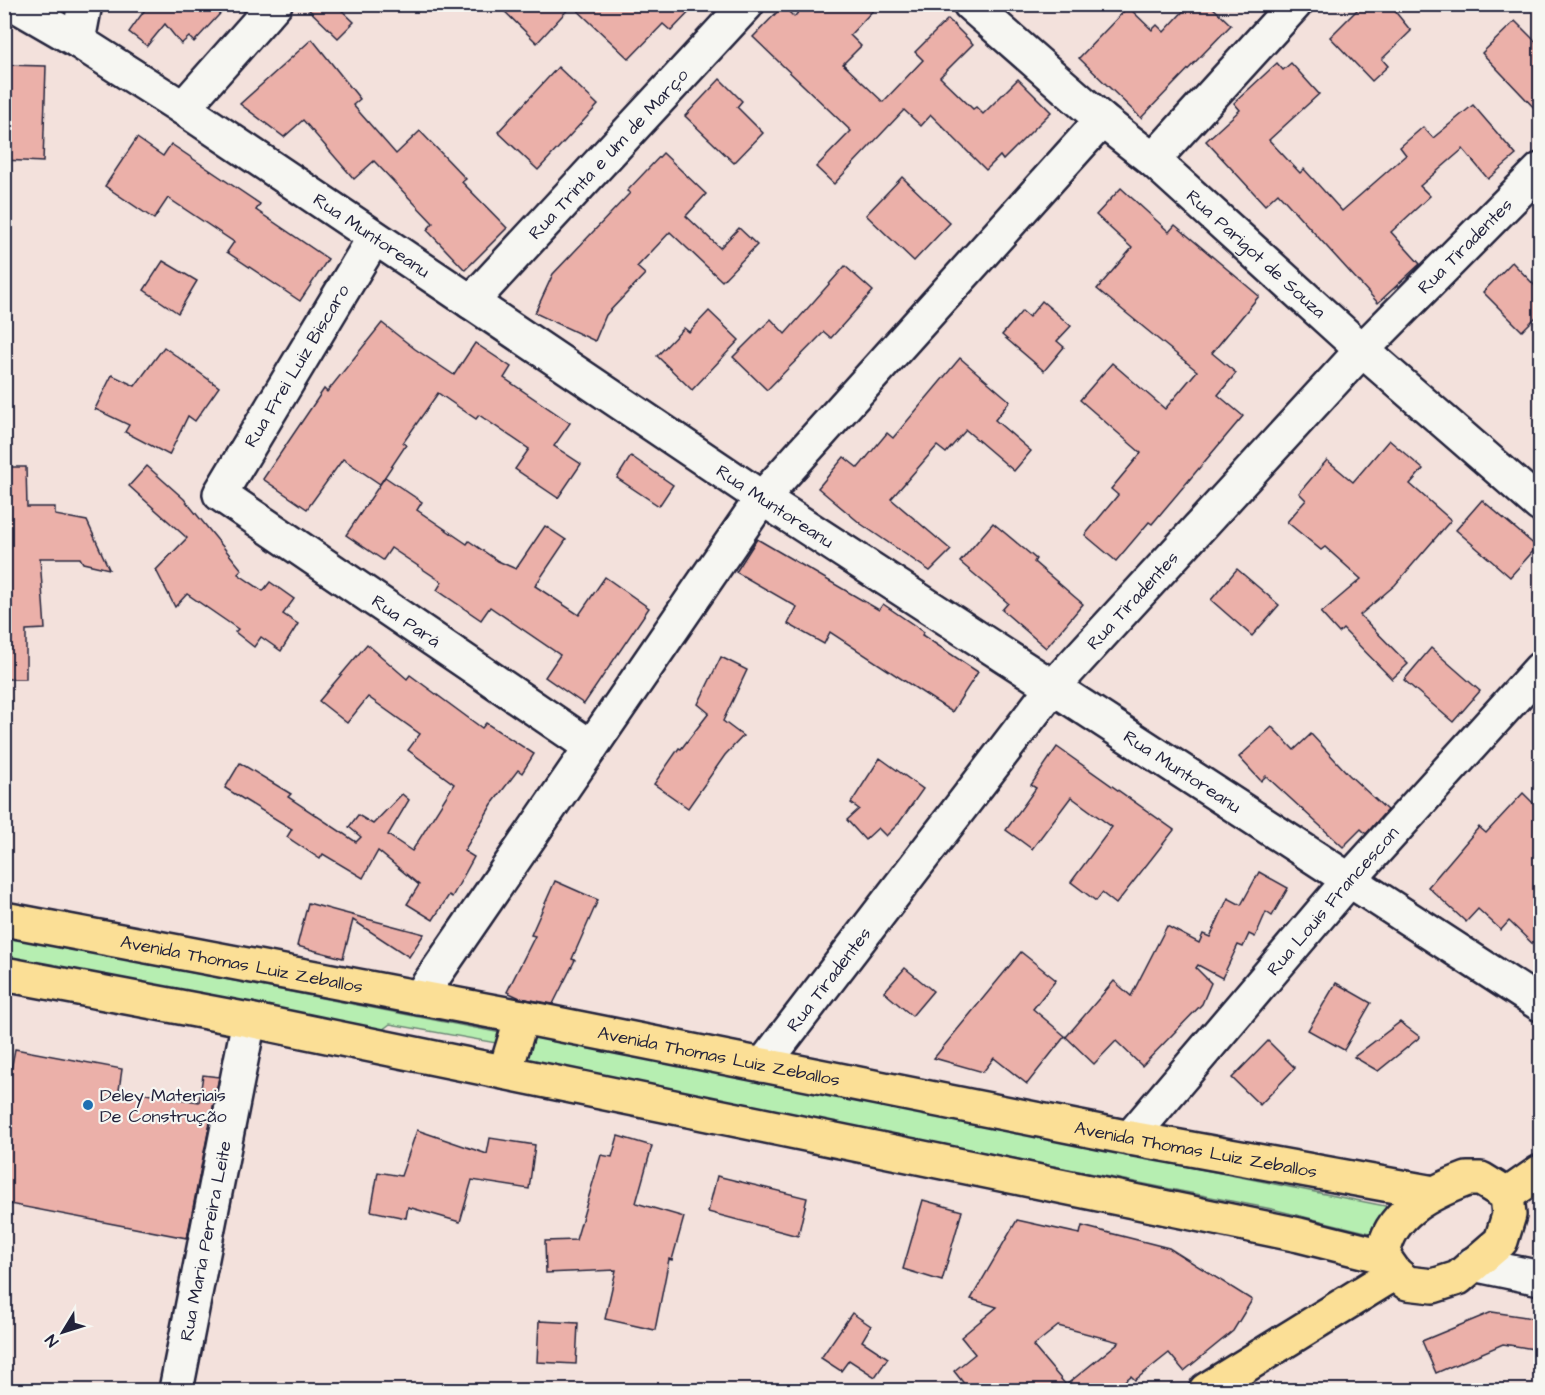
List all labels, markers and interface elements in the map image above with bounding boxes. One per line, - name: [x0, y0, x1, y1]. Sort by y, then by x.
- street label: Rua Trinta e Um de Março: [523, 63, 694, 245]
- street label: Rua Parigot de Souza: [1181, 184, 1331, 324]
- street label: Rua Muntoreanu: [308, 187, 435, 283]
- street label: Rua Tiradentes: [1412, 193, 1518, 299]
- street label: Rua Frei Luiz Biscaro: [238, 280, 356, 452]
- street label: Rua Muntoreanu: [711, 458, 839, 554]
- street label: Rua Tiradentes: [1081, 546, 1184, 655]
- street label: Rua Pará: [367, 589, 445, 653]
- street label: Rua Muntoreanu: [1119, 724, 1246, 819]
- street label: Rua Louis Francescon: [1261, 821, 1404, 981]
- street label: Rua Tiradentes: [781, 922, 877, 1037]
- street label: Avenida Thomas Luiz Zeballos: [119, 929, 365, 999]
- street label: Avenida Thomas Luiz Zeballos: [596, 1020, 842, 1092]
- place label: Deley Materiais De Construção: [100, 1083, 227, 1129]
- marker: Deley Materiais De Construção: [81, 1098, 95, 1112]
- street label: Avenida Thomas Luiz Zeballos: [1072, 1115, 1319, 1184]
- street label: Rua Maria Pereira Leite: [173, 1138, 237, 1343]
- north arrow: [33, 1302, 93, 1362]
- text: N: [40, 1330, 64, 1351]

